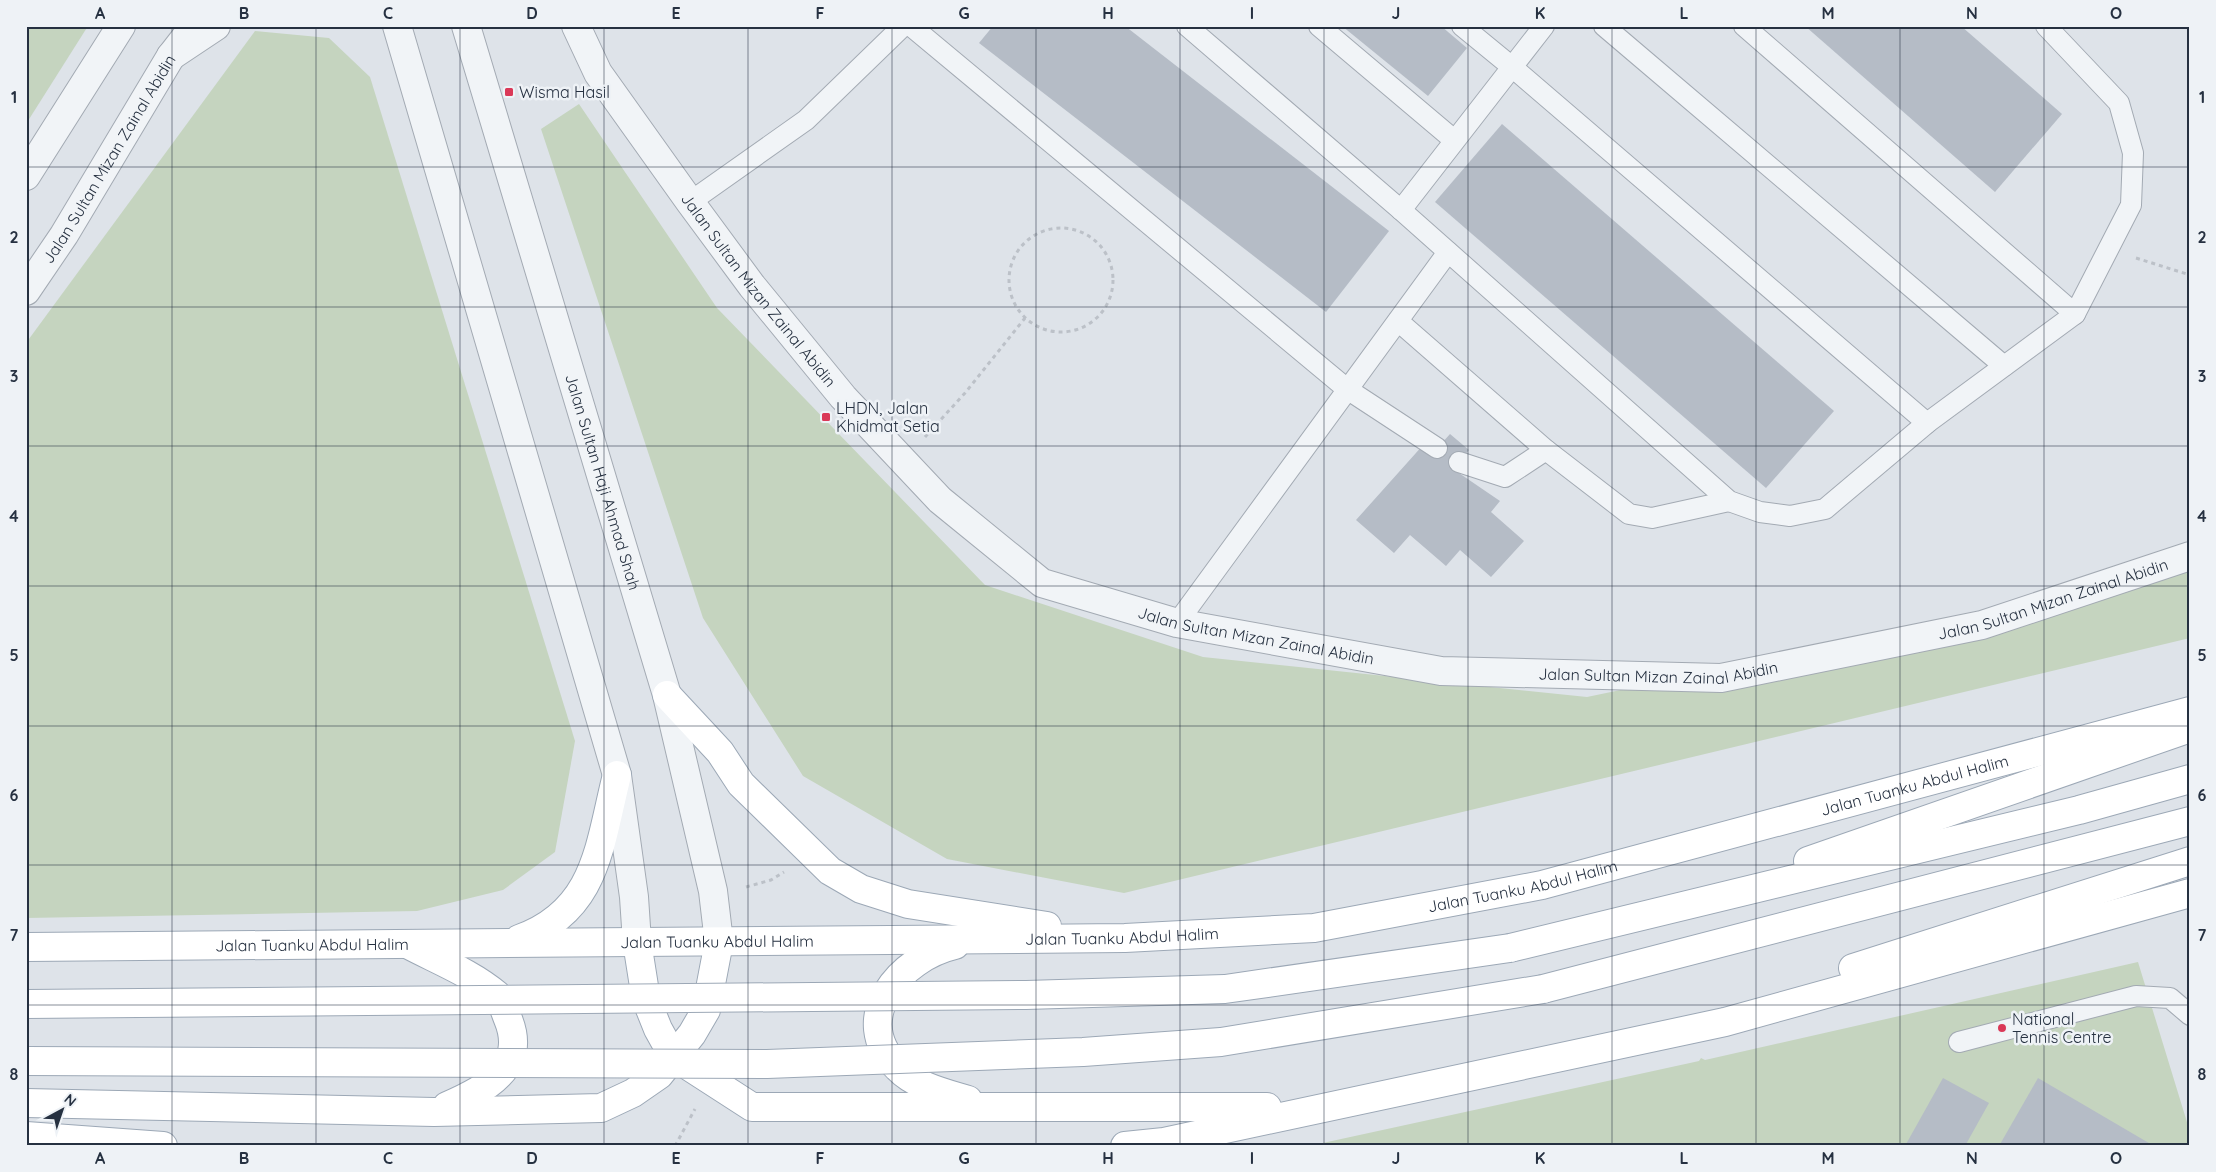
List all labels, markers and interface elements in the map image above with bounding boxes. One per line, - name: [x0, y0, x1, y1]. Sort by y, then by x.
- text: A: [95, 3, 106, 23]
- text: B: [239, 3, 249, 23]
- text: C: [383, 3, 393, 23]
- text: D: [526, 3, 538, 23]
- text: E: [671, 3, 681, 23]
- text: F: [816, 3, 825, 23]
- text: G: [958, 3, 970, 23]
- text: H: [1102, 3, 1114, 23]
- text: I: [1250, 3, 1254, 23]
- text: J: [1392, 3, 1400, 23]
- text: K: [1535, 3, 1545, 23]
- text: L: [1680, 3, 1689, 23]
- text: M: [1821, 3, 1835, 23]
- text: N: [1966, 3, 1978, 23]
- text: O: [2110, 3, 2122, 23]
- street label: Jalan Sultan Mizan Zainal Abidin: [38, 51, 180, 267]
- place label: Wisma Hasil: [519, 82, 610, 102]
- marker: Wisma Hasil: [503, 86, 515, 98]
- text: 1: [11, 87, 17, 107]
- text: 1: [2199, 87, 2205, 107]
- street label: Jalan Sultan Mizan Zainal Abidin: [677, 189, 841, 391]
- text: 2: [9, 227, 19, 247]
- text: 2: [2197, 227, 2207, 247]
- text: 3: [10, 366, 18, 386]
- text: 3: [2198, 366, 2206, 386]
- street label: Jalan Sultan Haji Ahmad Shah: [561, 371, 645, 592]
- place label: LHDN, Jalan Khidmat Setia: [836, 398, 940, 436]
- marker: LHDN, Jalan Khidmat Setia: [820, 411, 832, 423]
- text: 4: [9, 506, 19, 526]
- text: 4: [2197, 506, 2207, 526]
- street label: Jalan Sultan Mizan Zainal Abidin: [1936, 554, 2171, 644]
- street label: Jalan Sultan Mizan Zainal Abidin: [1136, 602, 1376, 669]
- text: 5: [9, 645, 19, 665]
- text: 5: [2197, 645, 2207, 665]
- street label: Jalan Sultan Mizan Zainal Abidin: [1538, 657, 1780, 688]
- street label: Jalan Tuanku Abdul Halim: [1818, 750, 2011, 820]
- text: 6: [10, 785, 19, 805]
- text: 6: [2198, 785, 2207, 805]
- street label: Jalan Tuanku Abdul Halim: [1426, 855, 1620, 916]
- street label: Jalan Tuanku Abdul Halim: [1025, 923, 1219, 949]
- text: 7: [10, 925, 19, 945]
- text: 7: [2198, 925, 2207, 945]
- street label: Jalan Tuanku Abdul Halim: [620, 931, 814, 952]
- street label: Jalan Tuanku Abdul Halim: [215, 934, 409, 955]
- place label: National Tennis Centre: [2012, 1009, 2112, 1047]
- marker: National Tennis Centre: [1996, 1022, 2008, 1034]
- text: 8: [10, 1064, 19, 1084]
- text: 8: [2198, 1064, 2207, 1084]
- north arrow: [38, 1084, 88, 1134]
- text: N: [61, 1090, 80, 1110]
- text: A: [95, 1148, 106, 1168]
- text: B: [239, 1148, 249, 1168]
- text: C: [383, 1148, 393, 1168]
- text: D: [526, 1148, 538, 1168]
- text: E: [671, 1148, 681, 1168]
- text: F: [816, 1148, 825, 1168]
- text: G: [958, 1148, 970, 1168]
- text: H: [1102, 1148, 1114, 1168]
- text: I: [1250, 1148, 1254, 1168]
- text: J: [1392, 1148, 1400, 1168]
- text: K: [1535, 1148, 1545, 1168]
- text: L: [1680, 1148, 1689, 1168]
- text: M: [1821, 1148, 1835, 1168]
- text: N: [1966, 1148, 1978, 1168]
- text: O: [2110, 1148, 2122, 1168]

